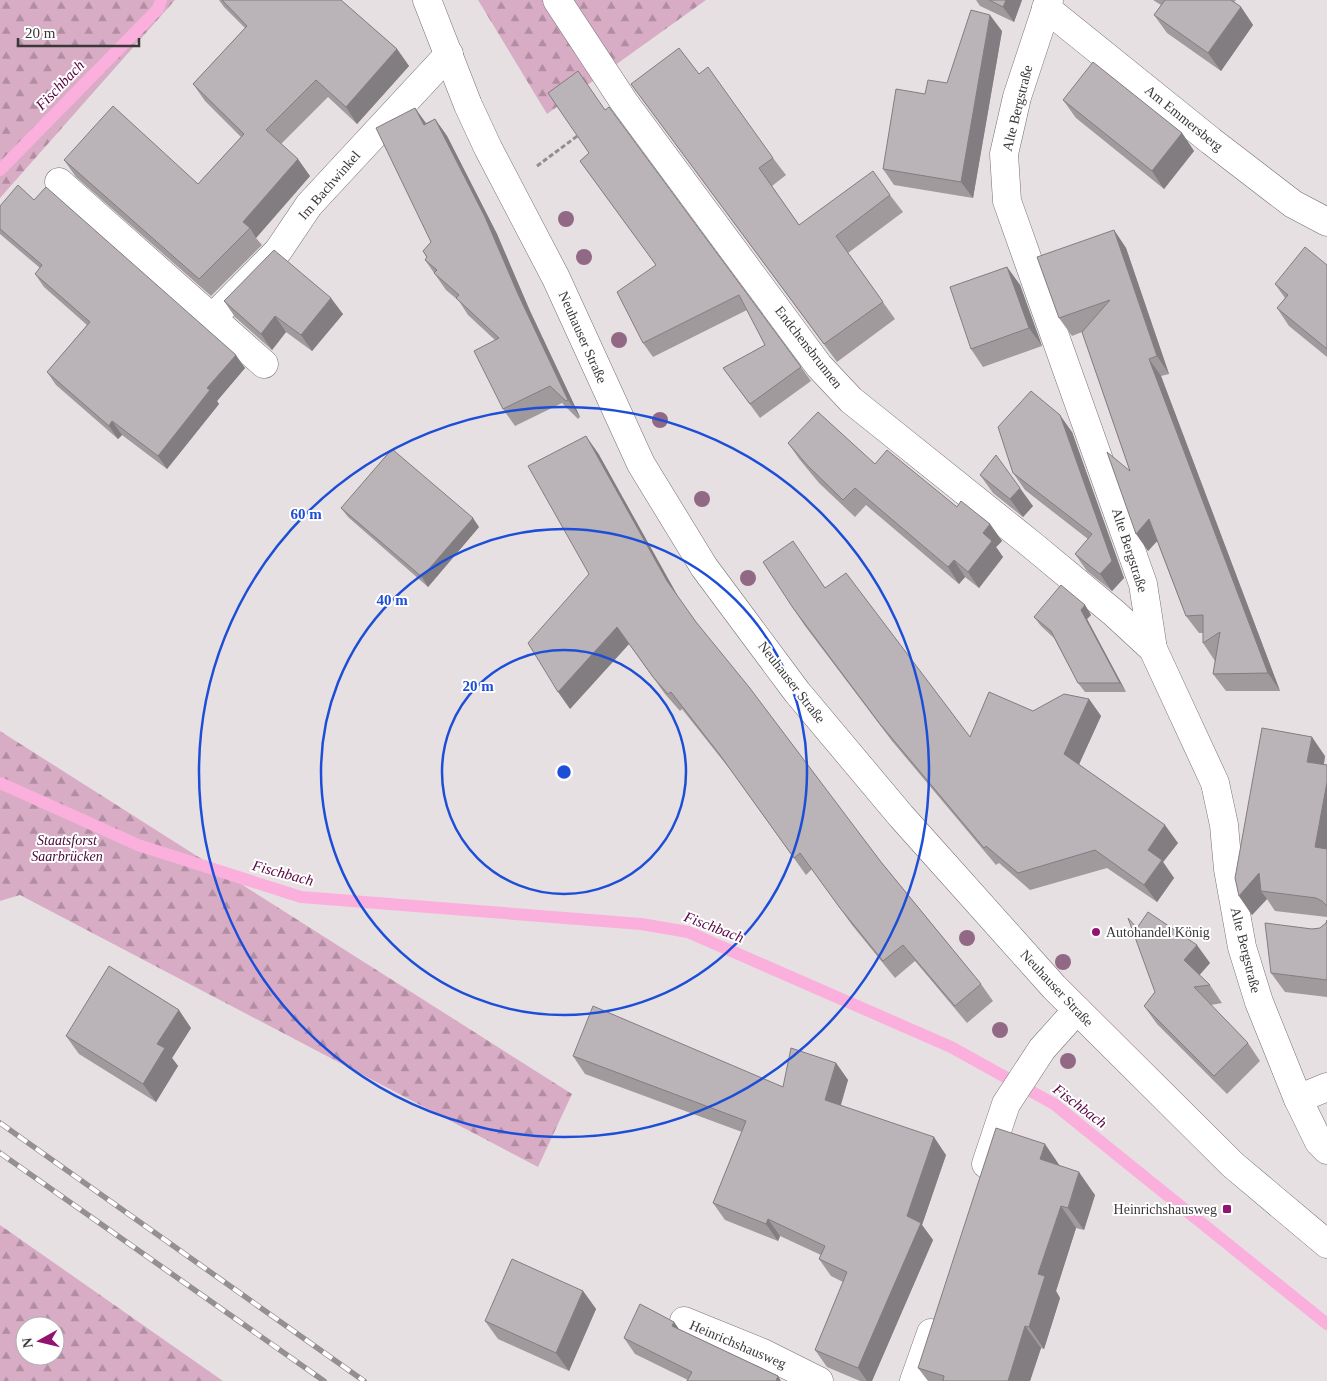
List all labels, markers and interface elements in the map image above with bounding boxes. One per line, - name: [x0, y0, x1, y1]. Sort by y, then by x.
- scale bar: [18, 15, 139, 47]
- text: 20 m: [25, 25, 56, 41]
- water label: Fischbach: [32, 57, 87, 114]
- street label: Alte Bergstraße: [1000, 64, 1035, 153]
- street label: Am Emmersberg: [1142, 82, 1226, 154]
- street label: Im Bachwinkel: [296, 148, 363, 223]
- street label: Neuhauser Straße: [556, 289, 610, 386]
- street label: Endchensbrunnen: [772, 303, 845, 391]
- text: 60 m: [290, 506, 322, 522]
- street label: Alte Bergstraße: [1109, 506, 1150, 594]
- text: 40 m: [376, 592, 408, 608]
- street label: Neuhauser Straße: [755, 639, 828, 726]
- text: 20 m: [462, 678, 494, 694]
- centre of rings: [555, 763, 573, 781]
- park label: Staatsforst Saarbrücken: [31, 833, 103, 864]
- water label: Fischbach: [250, 857, 315, 889]
- street label: Alte Bergstraße: [1228, 906, 1263, 995]
- water label: Fischbach: [681, 908, 746, 946]
- place label: Autohandel König: [1106, 925, 1210, 940]
- marker: Autohandel König: [1090, 926, 1102, 938]
- street label: Neuhauser Straße: [1017, 947, 1096, 1030]
- water label: Fischbach: [1049, 1080, 1110, 1131]
- place label: Heinrichshausweg: [1114, 1202, 1217, 1217]
- marker: Heinrichshausweg: [1221, 1203, 1233, 1215]
- north arrow: [15, 1316, 65, 1366]
- street label: Heinrichshausweg: [687, 1317, 788, 1372]
- text: N: [19, 1337, 36, 1349]

